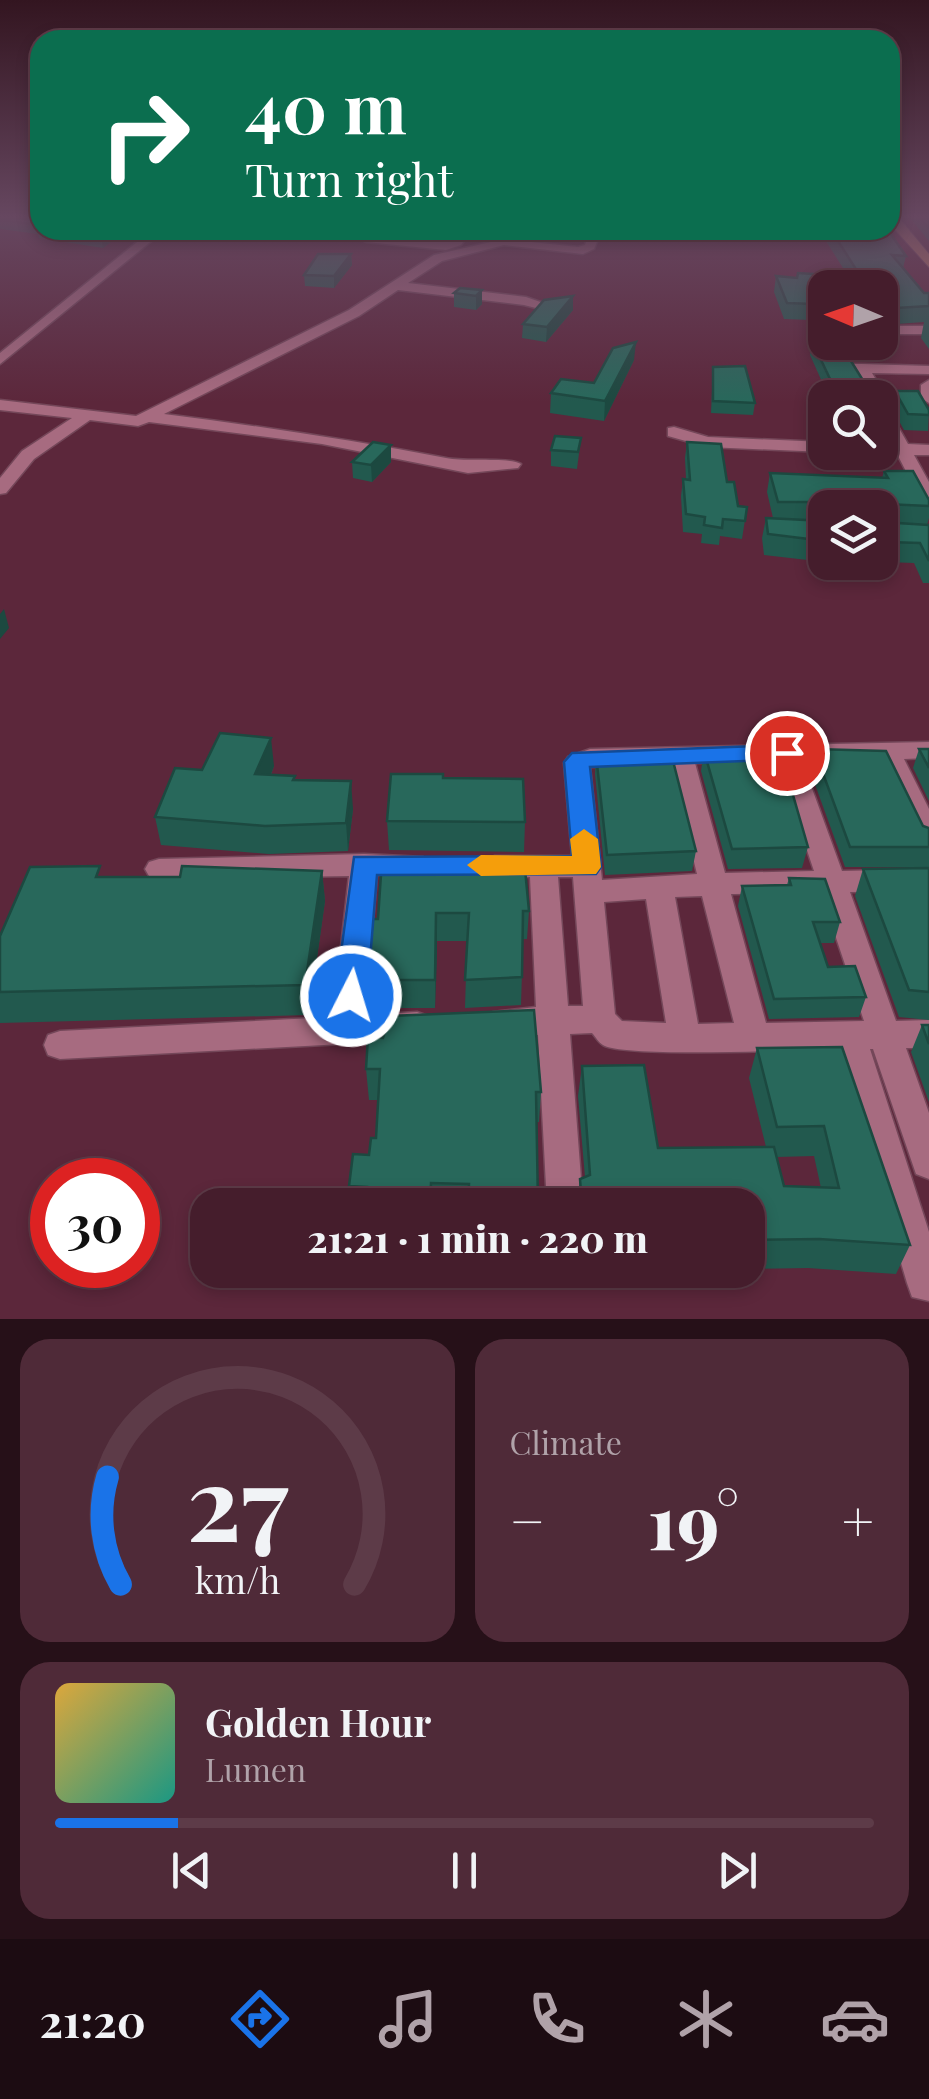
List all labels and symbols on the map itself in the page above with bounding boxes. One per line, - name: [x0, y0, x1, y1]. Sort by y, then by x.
- north arrow: [808, 270, 898, 360]
- pin: [745, 711, 830, 796]
- position arrow: [299, 944, 403, 1048]
- speed limit sign: 30: [30, 1158, 160, 1288]

